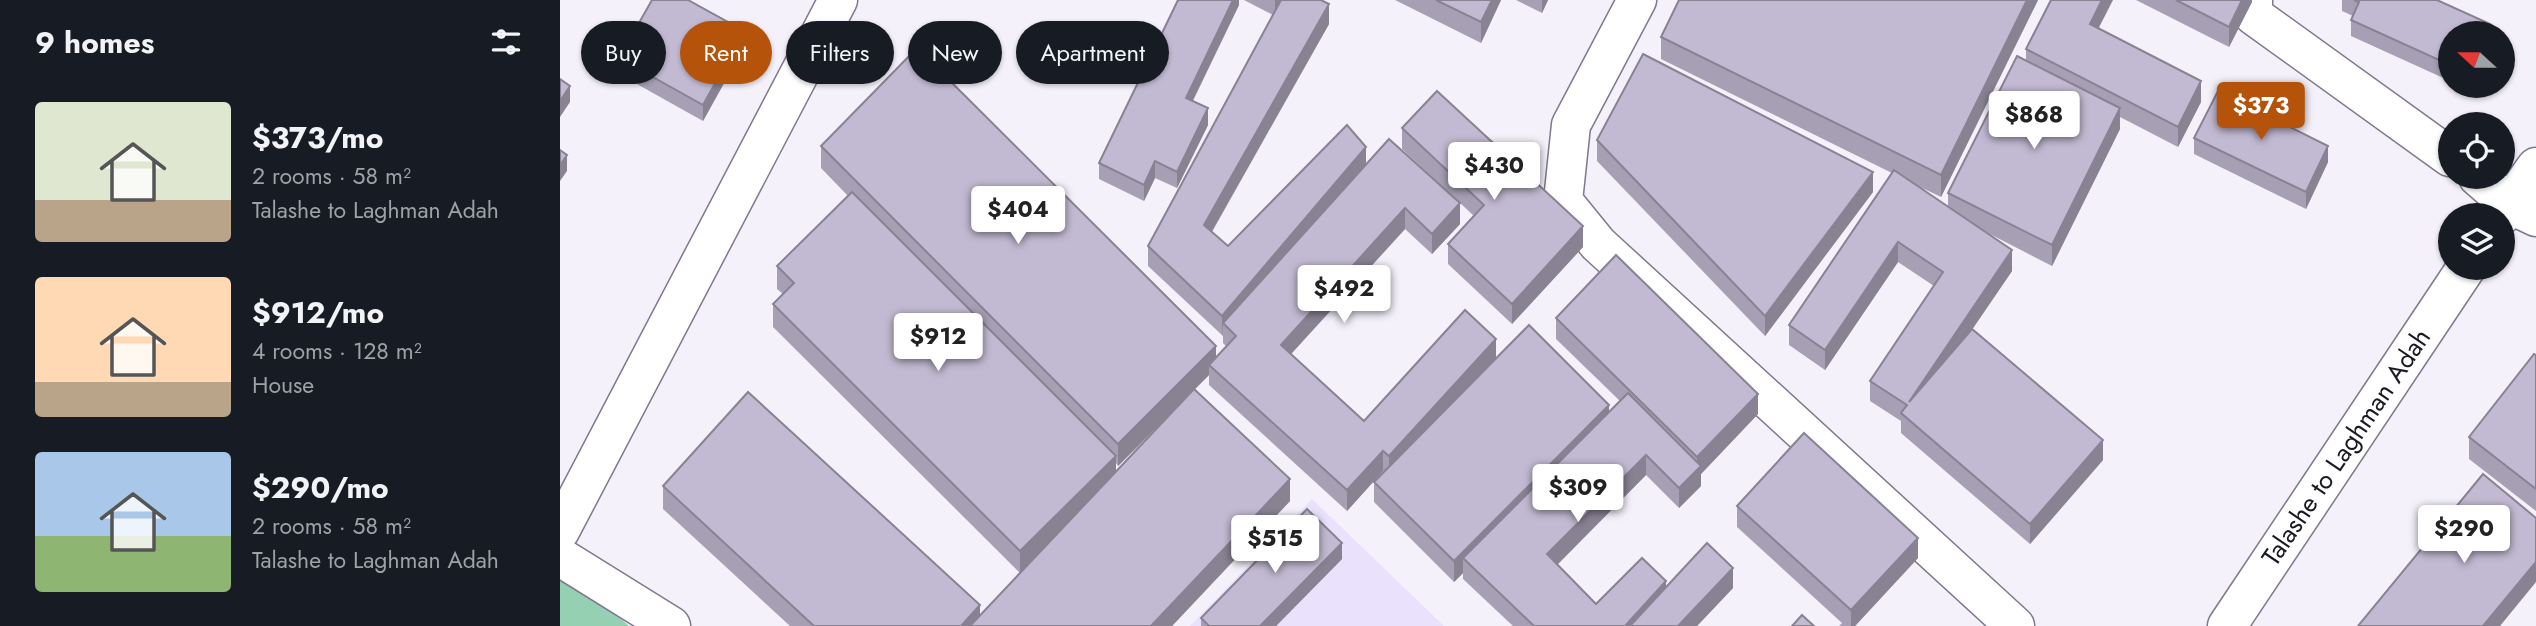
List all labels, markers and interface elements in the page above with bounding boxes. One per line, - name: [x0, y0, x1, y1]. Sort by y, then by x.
- text: 9 homes: [35, 21, 154, 64]
- chip: Buy: [581, 21, 666, 84]
- chip: Rent: [680, 21, 772, 84]
- chip: Filters: [786, 21, 894, 84]
- chip: New: [908, 21, 1002, 84]
- chip: Apartment: [1016, 21, 1169, 84]
- north arrow: [2438, 21, 2515, 98]
- map controls: [2438, 21, 2515, 280]
- icon: filters: [487, 23, 525, 61]
- pin: $373: [2220, 82, 2302, 142]
- text: $373: [2233, 88, 2289, 122]
- pin: $868: [1993, 92, 2075, 151]
- text: $868: [2005, 97, 2063, 131]
- button: locate: [2438, 112, 2515, 189]
- text: $373/mo: [252, 116, 384, 159]
- icon: home: [91, 130, 175, 214]
- pin: $430: [1453, 142, 1535, 202]
- text: $430: [1464, 148, 1524, 182]
- text: 2 rooms · 58 m²: [252, 159, 411, 193]
- pin: $404: [977, 187, 1059, 246]
- text: $404: [987, 192, 1049, 226]
- text: Talashe to Laghman Adah: [252, 193, 499, 227]
- button: layers: [2438, 203, 2515, 280]
- pin: $492: [1303, 266, 1385, 325]
- text: $492: [1314, 271, 1374, 305]
- text: $912/mo: [252, 291, 384, 334]
- icon: home: [91, 305, 175, 389]
- pin: $912: [897, 314, 979, 373]
- text: $912: [910, 319, 966, 353]
- street label: Talashe to Laghman Adah: [2252, 321, 2440, 573]
- text: 4 rooms · 128 m²: [252, 334, 422, 368]
- text: House: [252, 368, 314, 402]
- pin: $309: [1537, 464, 1619, 524]
- text: $290/mo: [252, 466, 389, 509]
- text: $309: [1548, 470, 1608, 504]
- icon: home: [91, 480, 175, 564]
- pin: $290: [2423, 505, 2505, 565]
- text: 2 rooms · 58 m²: [252, 509, 411, 543]
- text: $290: [2434, 511, 2494, 545]
- pin: $515: [1234, 516, 1316, 575]
- text: $515: [1247, 521, 1303, 555]
- text: Talashe to Laghman Adah: [252, 543, 499, 577]

